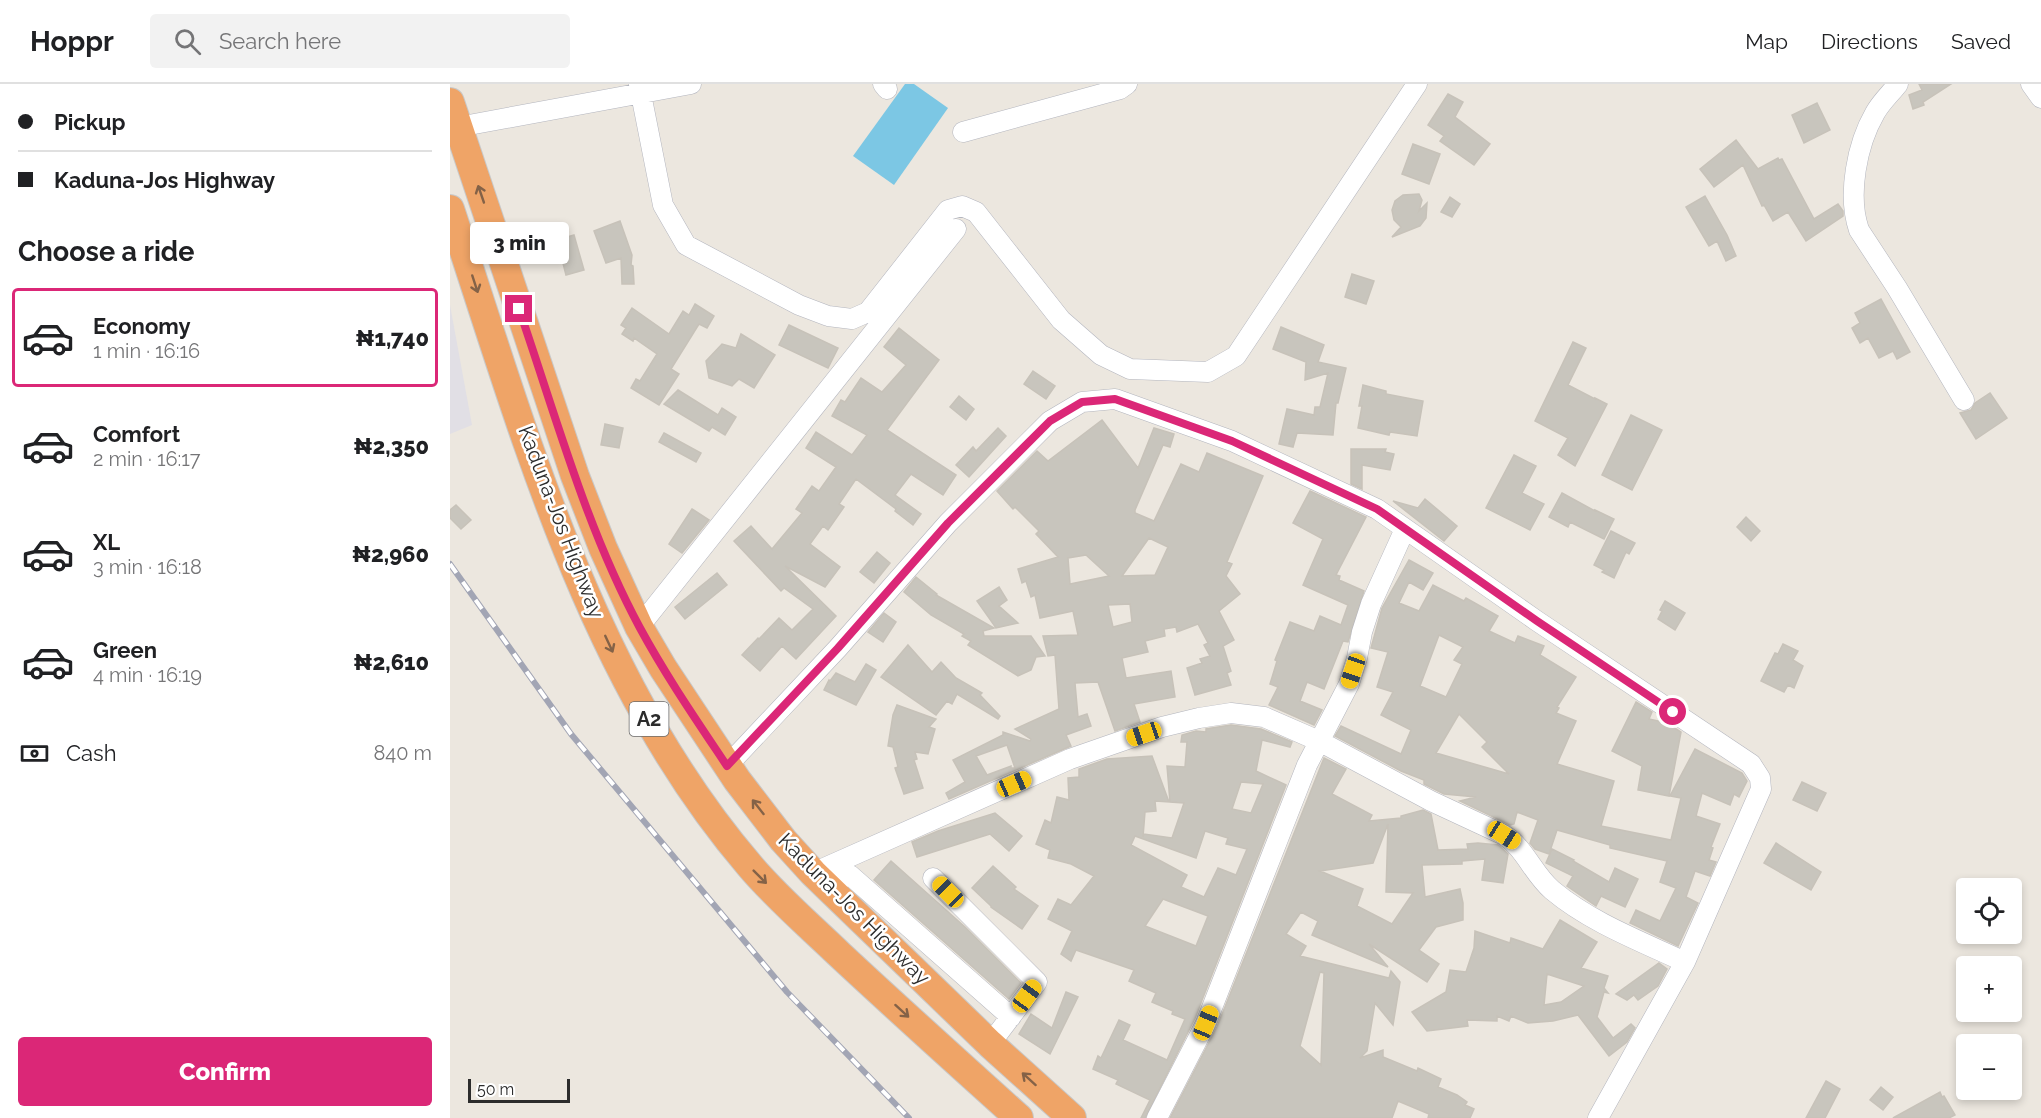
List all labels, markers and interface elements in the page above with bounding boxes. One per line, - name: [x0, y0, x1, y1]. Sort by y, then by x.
- search box: [150, 14, 570, 68]
- text: Hoppr: [30, 25, 114, 58]
- icon: search: [171, 25, 204, 58]
- text: Search here: [219, 28, 341, 54]
- text: Map: [1745, 29, 1788, 54]
- text: Directions: [1821, 29, 1918, 54]
- text: Saved: [1951, 29, 2011, 54]
- text: Pickup: [54, 109, 126, 135]
- text: Kaduna-Jos Highway: [54, 167, 275, 193]
- one-way arrow: [474, 185, 485, 204]
- callout: 3 min: [470, 222, 568, 264]
- text: 3 min: [493, 231, 546, 255]
- text: Choose a ride: [18, 236, 194, 267]
- one-way arrow: [470, 274, 481, 293]
- route end: [505, 295, 532, 322]
- icon: car: [21, 311, 75, 365]
- text: Economy: [93, 313, 191, 339]
- text: ₦1,740: [355, 325, 429, 351]
- text: 1 min · 16:16: [93, 339, 200, 363]
- icon: car: [21, 419, 75, 473]
- text: Comfort: [93, 421, 180, 447]
- street label: Kaduna-Jos Highway: [513, 422, 610, 622]
- text: ₦2,350: [354, 433, 429, 459]
- text: 2 min · 16:17: [93, 447, 200, 471]
- icon: car: [21, 527, 75, 581]
- text: XL: [93, 529, 120, 555]
- text: ₦2,960: [352, 541, 429, 567]
- text: 3 min · 16:18: [93, 555, 202, 579]
- one-way arrow: [604, 634, 616, 652]
- icon: car: [21, 635, 75, 689]
- text: Green: [93, 637, 157, 663]
- text: ₦2,610: [354, 649, 429, 675]
- car: [1339, 651, 1367, 691]
- text: 4 min · 16:19: [93, 663, 202, 687]
- route start: [1659, 698, 1686, 725]
- road number: A2: [630, 702, 668, 736]
- car: [1124, 720, 1164, 748]
- icon: cash: [18, 737, 51, 770]
- text: Cash: [66, 740, 117, 766]
- text: 840 m: [374, 741, 432, 765]
- car: [994, 768, 1034, 800]
- one-way arrow: [752, 800, 764, 816]
- car: [1484, 818, 1524, 852]
- street label: Kaduna-Jos Highway: [773, 828, 935, 990]
- one-way arrow: [753, 870, 768, 885]
- car: [929, 873, 967, 911]
- map controls: [1956, 878, 2022, 1100]
- button: locate: [1956, 878, 2022, 944]
- button: +: [1956, 956, 2022, 1022]
- car: [1009, 976, 1045, 1016]
- car: [1191, 1003, 1221, 1043]
- one-way arrow: [894, 1004, 909, 1018]
- button: −: [1956, 1034, 2022, 1100]
- button: Confirm: [18, 1037, 432, 1106]
- one-way arrow: [1022, 1072, 1037, 1086]
- scale bar: [468, 1076, 570, 1104]
- text: 50 m: [477, 1080, 514, 1099]

